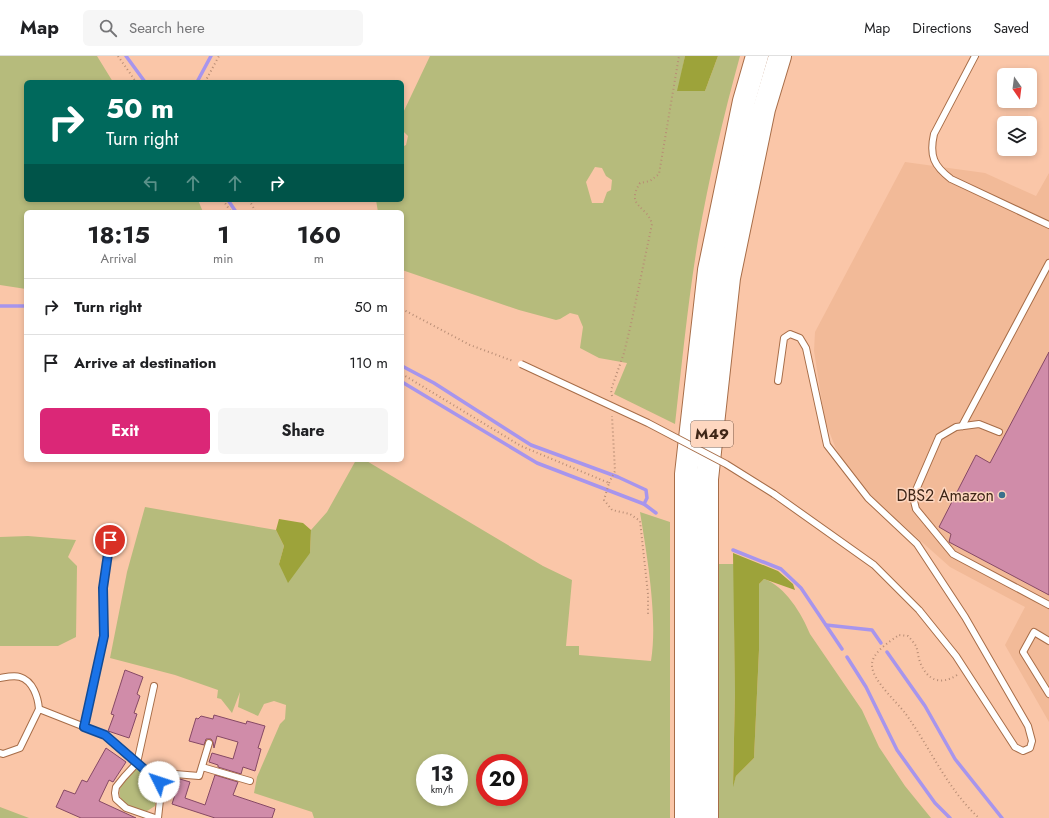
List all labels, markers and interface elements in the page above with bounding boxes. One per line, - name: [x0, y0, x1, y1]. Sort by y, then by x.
- search box: [83, 10, 363, 46]
- text: Map: [20, 14, 59, 41]
- icon: search: [97, 17, 119, 39]
- text: Search here: [129, 17, 205, 39]
- text: Map: [864, 18, 890, 38]
- text: Directions: [912, 18, 972, 38]
- text: Saved: [994, 18, 1029, 38]
- north arrow: [997, 68, 1037, 108]
- map controls: [997, 68, 1037, 156]
- text: 50 m: [106, 88, 174, 129]
- icon: right: [40, 96, 92, 148]
- button: layers: [997, 116, 1037, 156]
- text: Turn right: [106, 126, 178, 152]
- icon: left: [140, 172, 162, 194]
- icon: ahead: [182, 172, 204, 194]
- icon: ahead: [224, 172, 246, 194]
- icon: right: [266, 172, 288, 194]
- text: 18:15: [87, 217, 150, 252]
- text: 1: [217, 217, 229, 252]
- text: 160: [297, 217, 341, 252]
- text: Arrival: [101, 249, 136, 268]
- text: min: [213, 249, 233, 268]
- text: m: [314, 249, 324, 268]
- icon: right: [40, 296, 62, 318]
- text: Turn right: [74, 296, 142, 318]
- text: 50 m: [354, 296, 388, 318]
- icon: arrive: [40, 352, 62, 374]
- text: Arrive at destination: [74, 352, 216, 374]
- text: 110 m: [349, 352, 388, 374]
- button: Exit: [40, 408, 210, 454]
- button: Share: [218, 408, 388, 454]
- road number: M49: [691, 421, 733, 447]
- place label: DBS2 Amazon: [897, 484, 994, 507]
- marker: DBS2 Amazon: [997, 490, 1007, 500]
- pin: [93, 523, 127, 557]
- icon: arrive: [99, 529, 121, 551]
- speed limit sign: 20: [476, 754, 528, 806]
- text: 13: [431, 760, 453, 789]
- position arrow: [138, 761, 180, 803]
- text: km/h: [431, 782, 453, 797]

